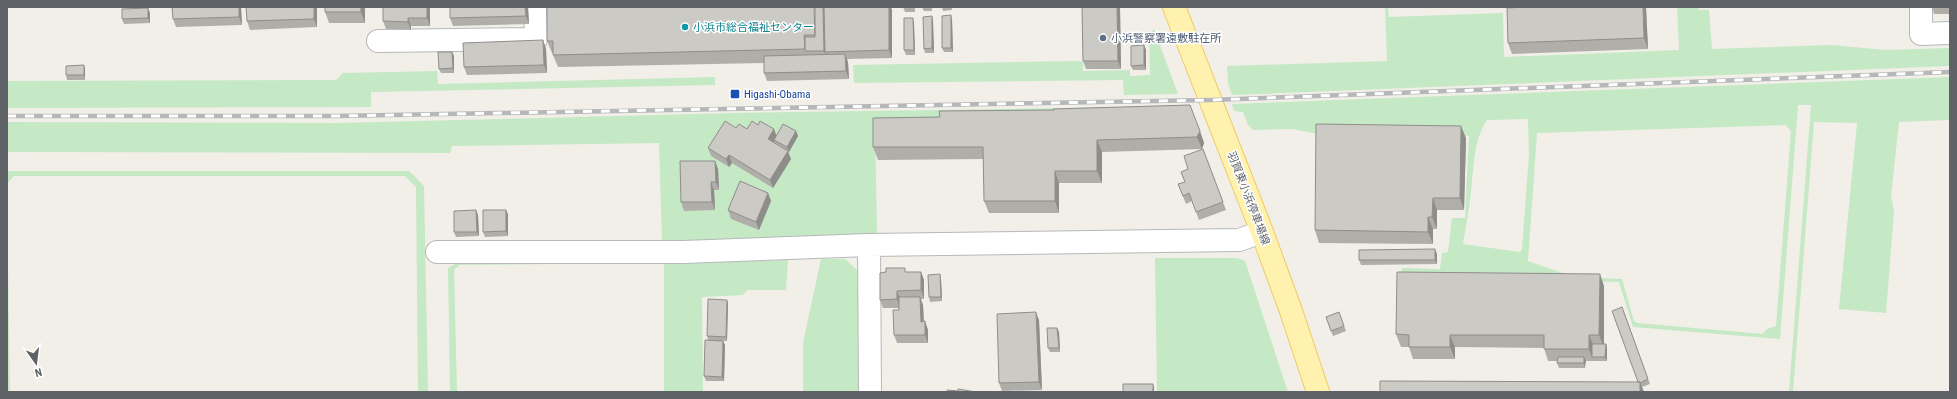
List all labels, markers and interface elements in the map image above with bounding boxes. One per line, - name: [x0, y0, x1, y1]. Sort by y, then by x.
- place label: 小浜市総合福祉センター: [693, 21, 814, 34]
- marker: 小浜市総合福祉センター: [680, 22, 690, 32]
- place label: 小浜警察署遠敷駐在所: [1111, 32, 1222, 45]
- marker: 小浜警察署遠敷駐在所: [1098, 33, 1108, 43]
- marker: Higashi-Obama: [729, 88, 741, 100]
- place label: Higashi-Obama: [744, 88, 810, 101]
- street label: 羽賀東小浜停車場線: [1225, 150, 1272, 247]
- north arrow: [16, 343, 56, 383]
- text: N: [33, 365, 43, 379]

